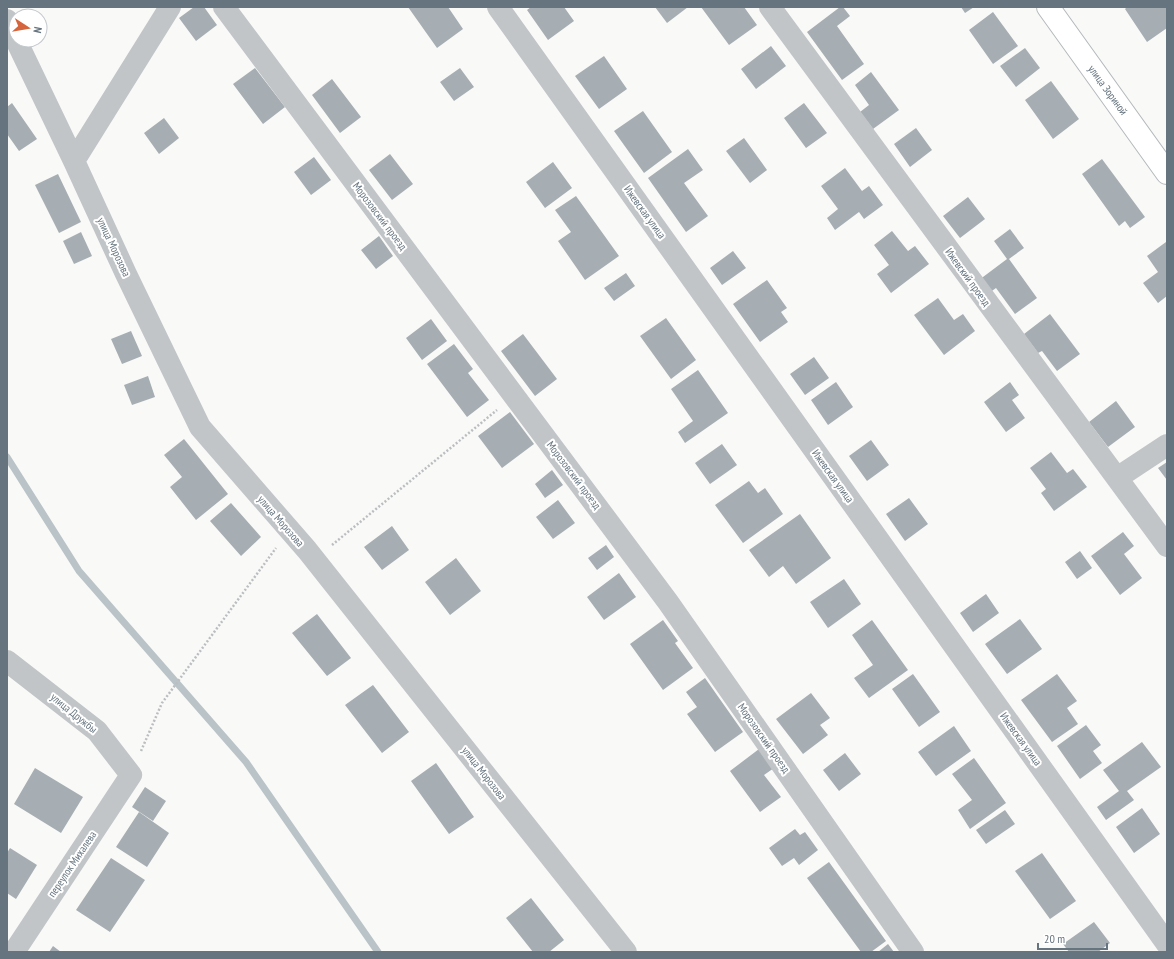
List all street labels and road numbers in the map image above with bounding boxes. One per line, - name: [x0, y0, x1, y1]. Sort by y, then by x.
- street label: улица Зориной: [1085, 62, 1131, 118]
- street label: Морозовский проезд: [350, 179, 410, 253]
- street label: Ижевская улица: [621, 183, 669, 241]
- street label: улица Морозова: [94, 215, 134, 279]
- street label: Ижевский проезд: [942, 245, 994, 309]
- street label: Морозовский проезд: [544, 438, 604, 512]
- street label: Ижевская улица: [809, 447, 857, 505]
- street label: улица Морозова: [255, 492, 307, 550]
- street label: улица Дружбы: [48, 690, 100, 736]
- street label: Морозовский проезд: [735, 700, 793, 776]
- street label: Ижевская улица: [997, 710, 1045, 768]
- street label: улица Морозова: [459, 744, 509, 802]
- street label: переулок Михалева: [45, 828, 99, 900]

